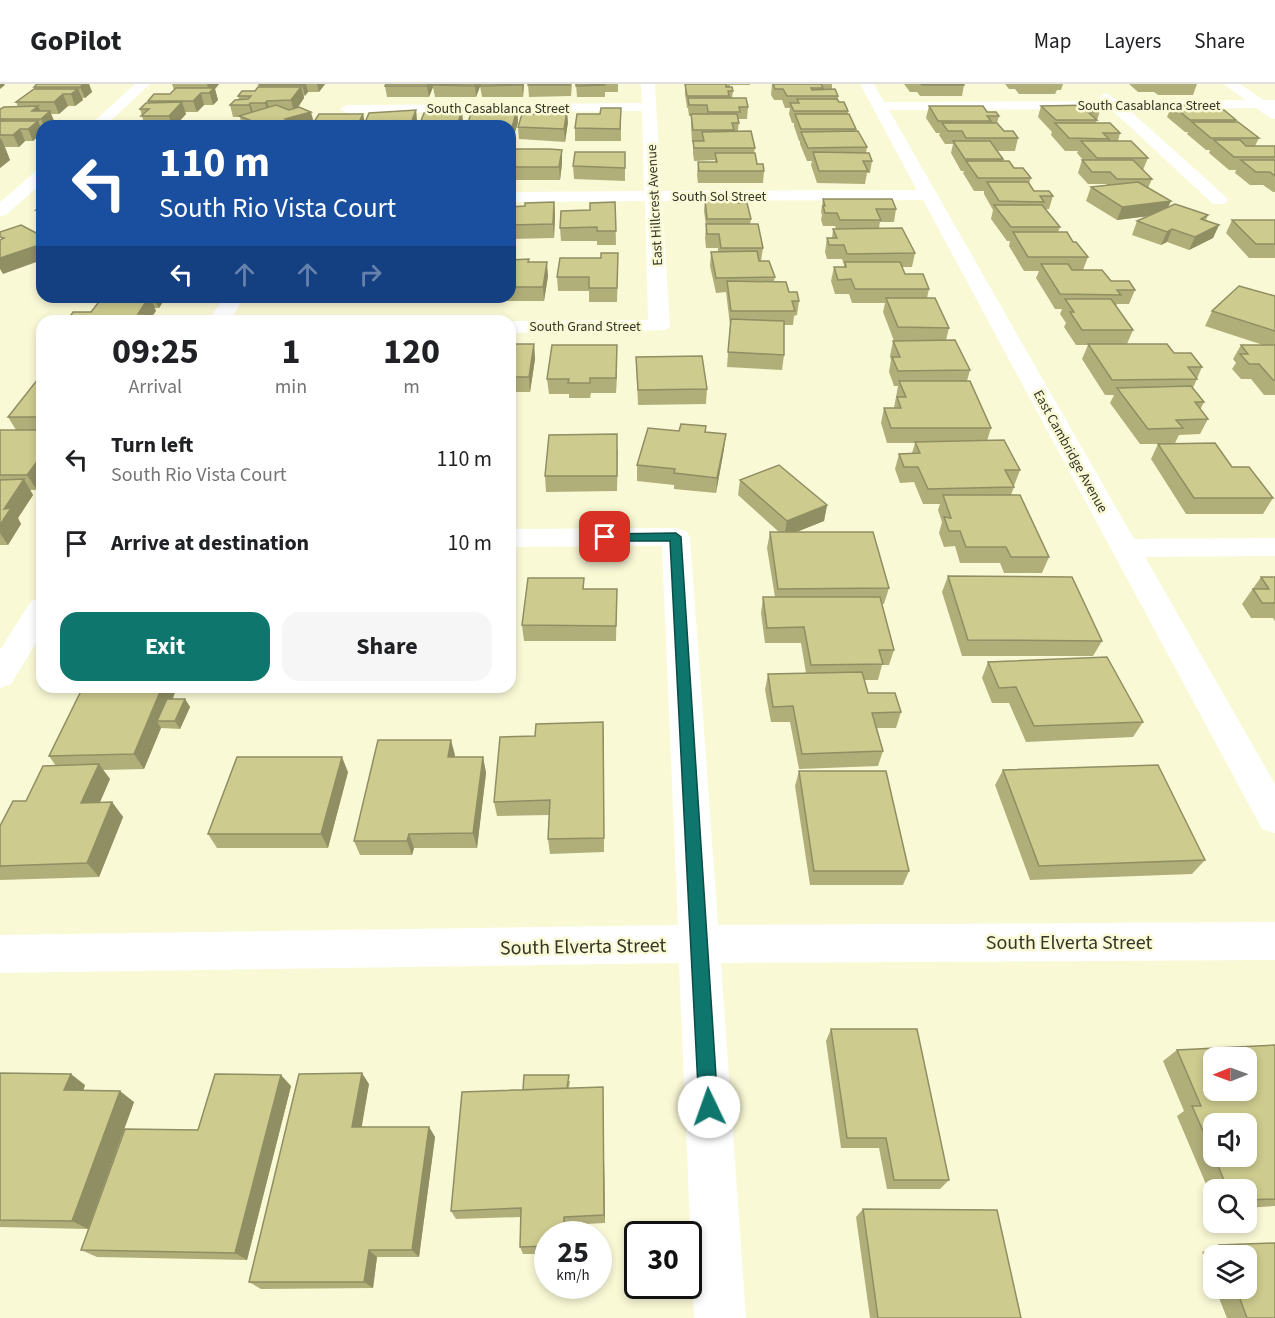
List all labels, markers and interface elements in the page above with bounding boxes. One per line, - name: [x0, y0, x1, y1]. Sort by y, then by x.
- text: GoPilot: [30, 21, 121, 61]
- text: Map: [1034, 26, 1071, 56]
- text: Layers: [1104, 26, 1161, 56]
- text: Share: [1194, 26, 1245, 56]
- street label: South Casablanca Street: [1078, 96, 1221, 116]
- street label: South Casablanca Street: [427, 99, 570, 119]
- text: 110 m: [159, 133, 270, 193]
- icon: left: [60, 144, 138, 222]
- street label: East Hillcrest Avenue: [642, 144, 668, 266]
- street label: South Sol Street: [672, 187, 766, 207]
- text: South Rio Vista Court: [159, 189, 396, 228]
- icon: left: [165, 258, 198, 291]
- icon: ahead: [228, 258, 261, 291]
- icon: ahead: [291, 258, 324, 291]
- icon: right: [354, 258, 387, 291]
- street label: South Grand Street: [529, 317, 641, 337]
- text: 09:25: [112, 326, 199, 377]
- text: 1: [281, 326, 300, 377]
- text: 120: [383, 326, 440, 377]
- text: Arrival: [128, 373, 182, 401]
- text: min: [275, 373, 307, 401]
- text: m: [403, 373, 420, 401]
- street label: East Cambridge Avenue: [1028, 386, 1112, 517]
- text: Turn left: [111, 429, 193, 461]
- icon: left: [60, 443, 93, 476]
- text: 110 m: [437, 443, 492, 475]
- text: South Rio Vista Court: [111, 461, 287, 489]
- pin: [579, 511, 630, 562]
- icon: arrive: [588, 520, 621, 553]
- icon: arrive: [60, 527, 93, 560]
- text: Arrive at destination: [111, 527, 309, 559]
- text: 10 m: [447, 527, 492, 559]
- button: Exit: [60, 612, 270, 681]
- button: Share: [282, 612, 492, 681]
- street label: South Elverta Street: [986, 929, 1152, 957]
- street label: South Elverta Street: [500, 932, 667, 962]
- north arrow: [1203, 1047, 1257, 1101]
- map controls: [1203, 1047, 1257, 1299]
- position arrow: [677, 1075, 741, 1139]
- button: sound: [1203, 1113, 1257, 1167]
- button: search: [1203, 1179, 1257, 1233]
- speed limit sign: 30: [624, 1221, 702, 1299]
- text: 25: [557, 1231, 589, 1274]
- button: layers: [1203, 1245, 1257, 1299]
- text: km/h: [556, 1265, 590, 1286]

